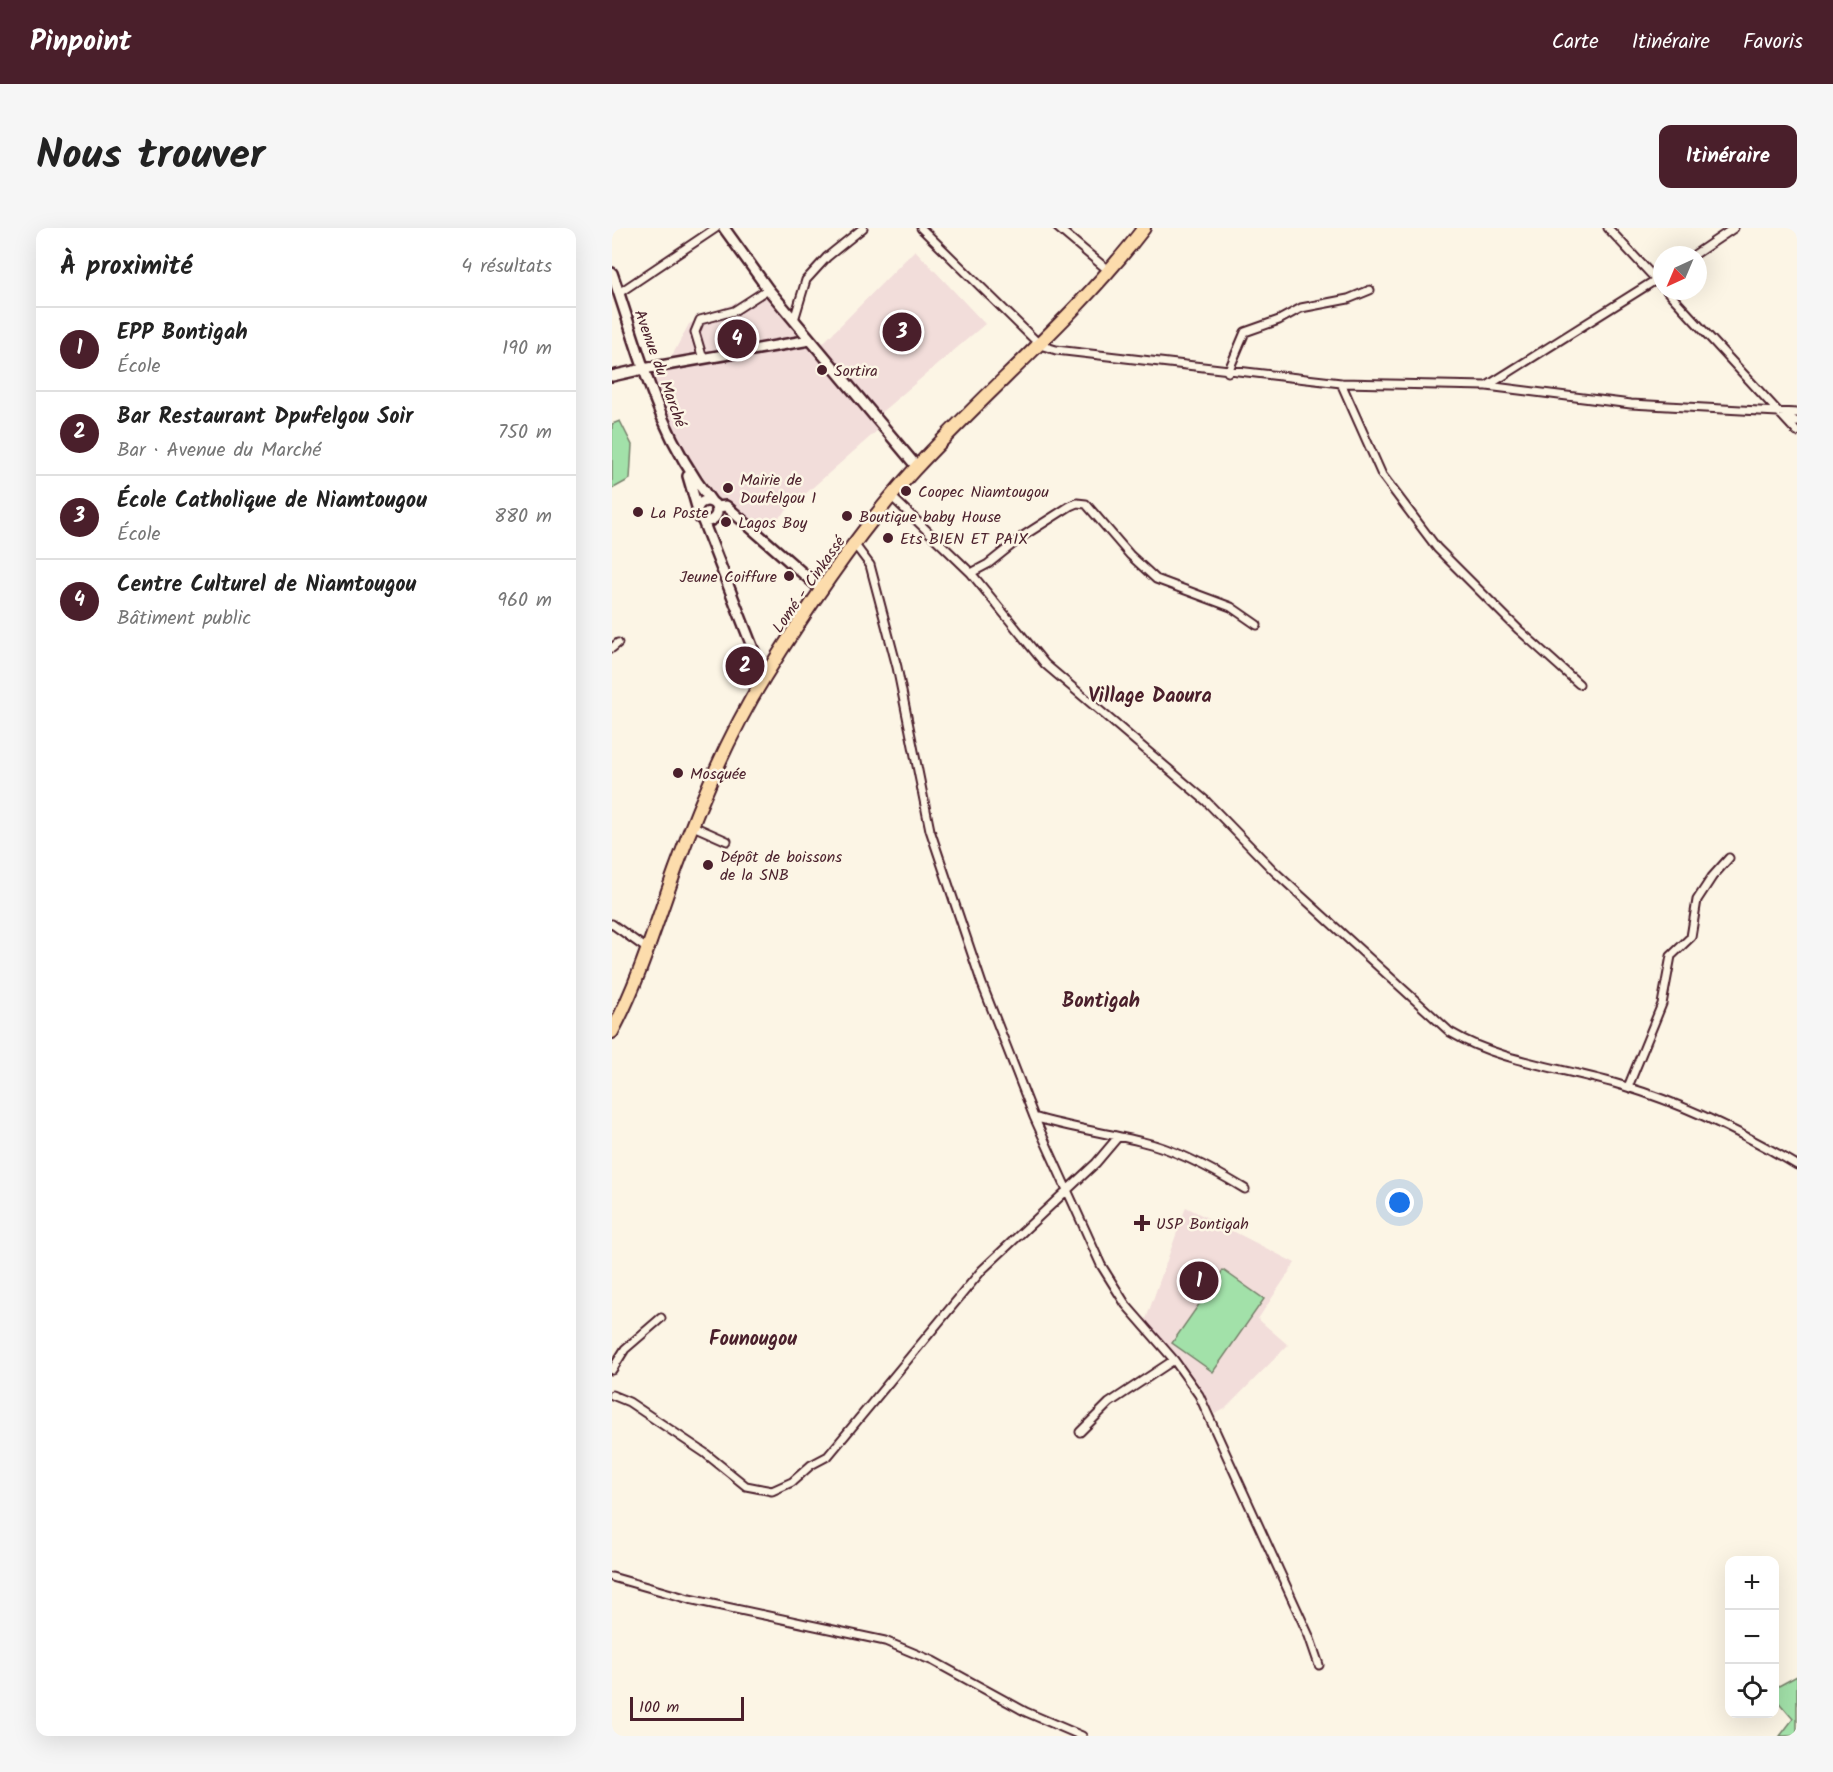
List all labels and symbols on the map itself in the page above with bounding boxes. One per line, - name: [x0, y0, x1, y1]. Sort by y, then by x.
- north arrow: [1653, 246, 1707, 300]
- street label: Avenue du Marché: [627, 306, 693, 432]
- pin: 3: [882, 310, 922, 354]
- pin: 4: [718, 316, 756, 362]
- place label: Sortira: [834, 359, 878, 384]
- marker: Sortira: [815, 363, 829, 377]
- place label: Mairie de Doufelgou 1: [740, 468, 816, 511]
- place label: Coopec Niamtougou: [918, 480, 1049, 505]
- marker: Mairie de Doufelgou 1: [721, 481, 735, 495]
- marker: Coopec Niamtougou: [899, 484, 913, 498]
- place label: La Poste: [650, 501, 709, 526]
- marker: La Poste: [631, 505, 645, 519]
- place label: Boutique baby House: [859, 505, 1001, 530]
- marker: Boutique baby House: [840, 509, 854, 523]
- place label: Lagos Boy: [738, 511, 808, 536]
- marker: Lagos Boy: [719, 515, 733, 529]
- place label: Ets BIEN ET PAIX: [900, 527, 1029, 552]
- street label: Lomé - Cinkassé: [766, 530, 853, 639]
- marker: Ets BIEN ET PAIX: [881, 531, 895, 545]
- place label: Jeune Coiffure: [680, 565, 777, 590]
- marker: Jeune Coiffure: [782, 569, 796, 583]
- pin: 2: [726, 644, 764, 688]
- district label: Village Daoura: [1088, 681, 1212, 713]
- place label: Mosquée: [690, 762, 746, 787]
- marker: Mosquée: [671, 766, 685, 780]
- place label: Dépôt de boissons de la SNB: [720, 845, 842, 888]
- marker: Dépôt de boissons de la SNB: [701, 858, 715, 872]
- district label: Bontigah: [1062, 986, 1140, 1018]
- your location: [1385, 1188, 1414, 1217]
- place label: USP Bontigah: [1156, 1212, 1249, 1237]
- marker: USP Bontigah: [1133, 1214, 1151, 1232]
- pin: 1: [1180, 1258, 1218, 1304]
- district label: Founougou: [709, 1324, 797, 1356]
- scale bar: [630, 1694, 744, 1722]

